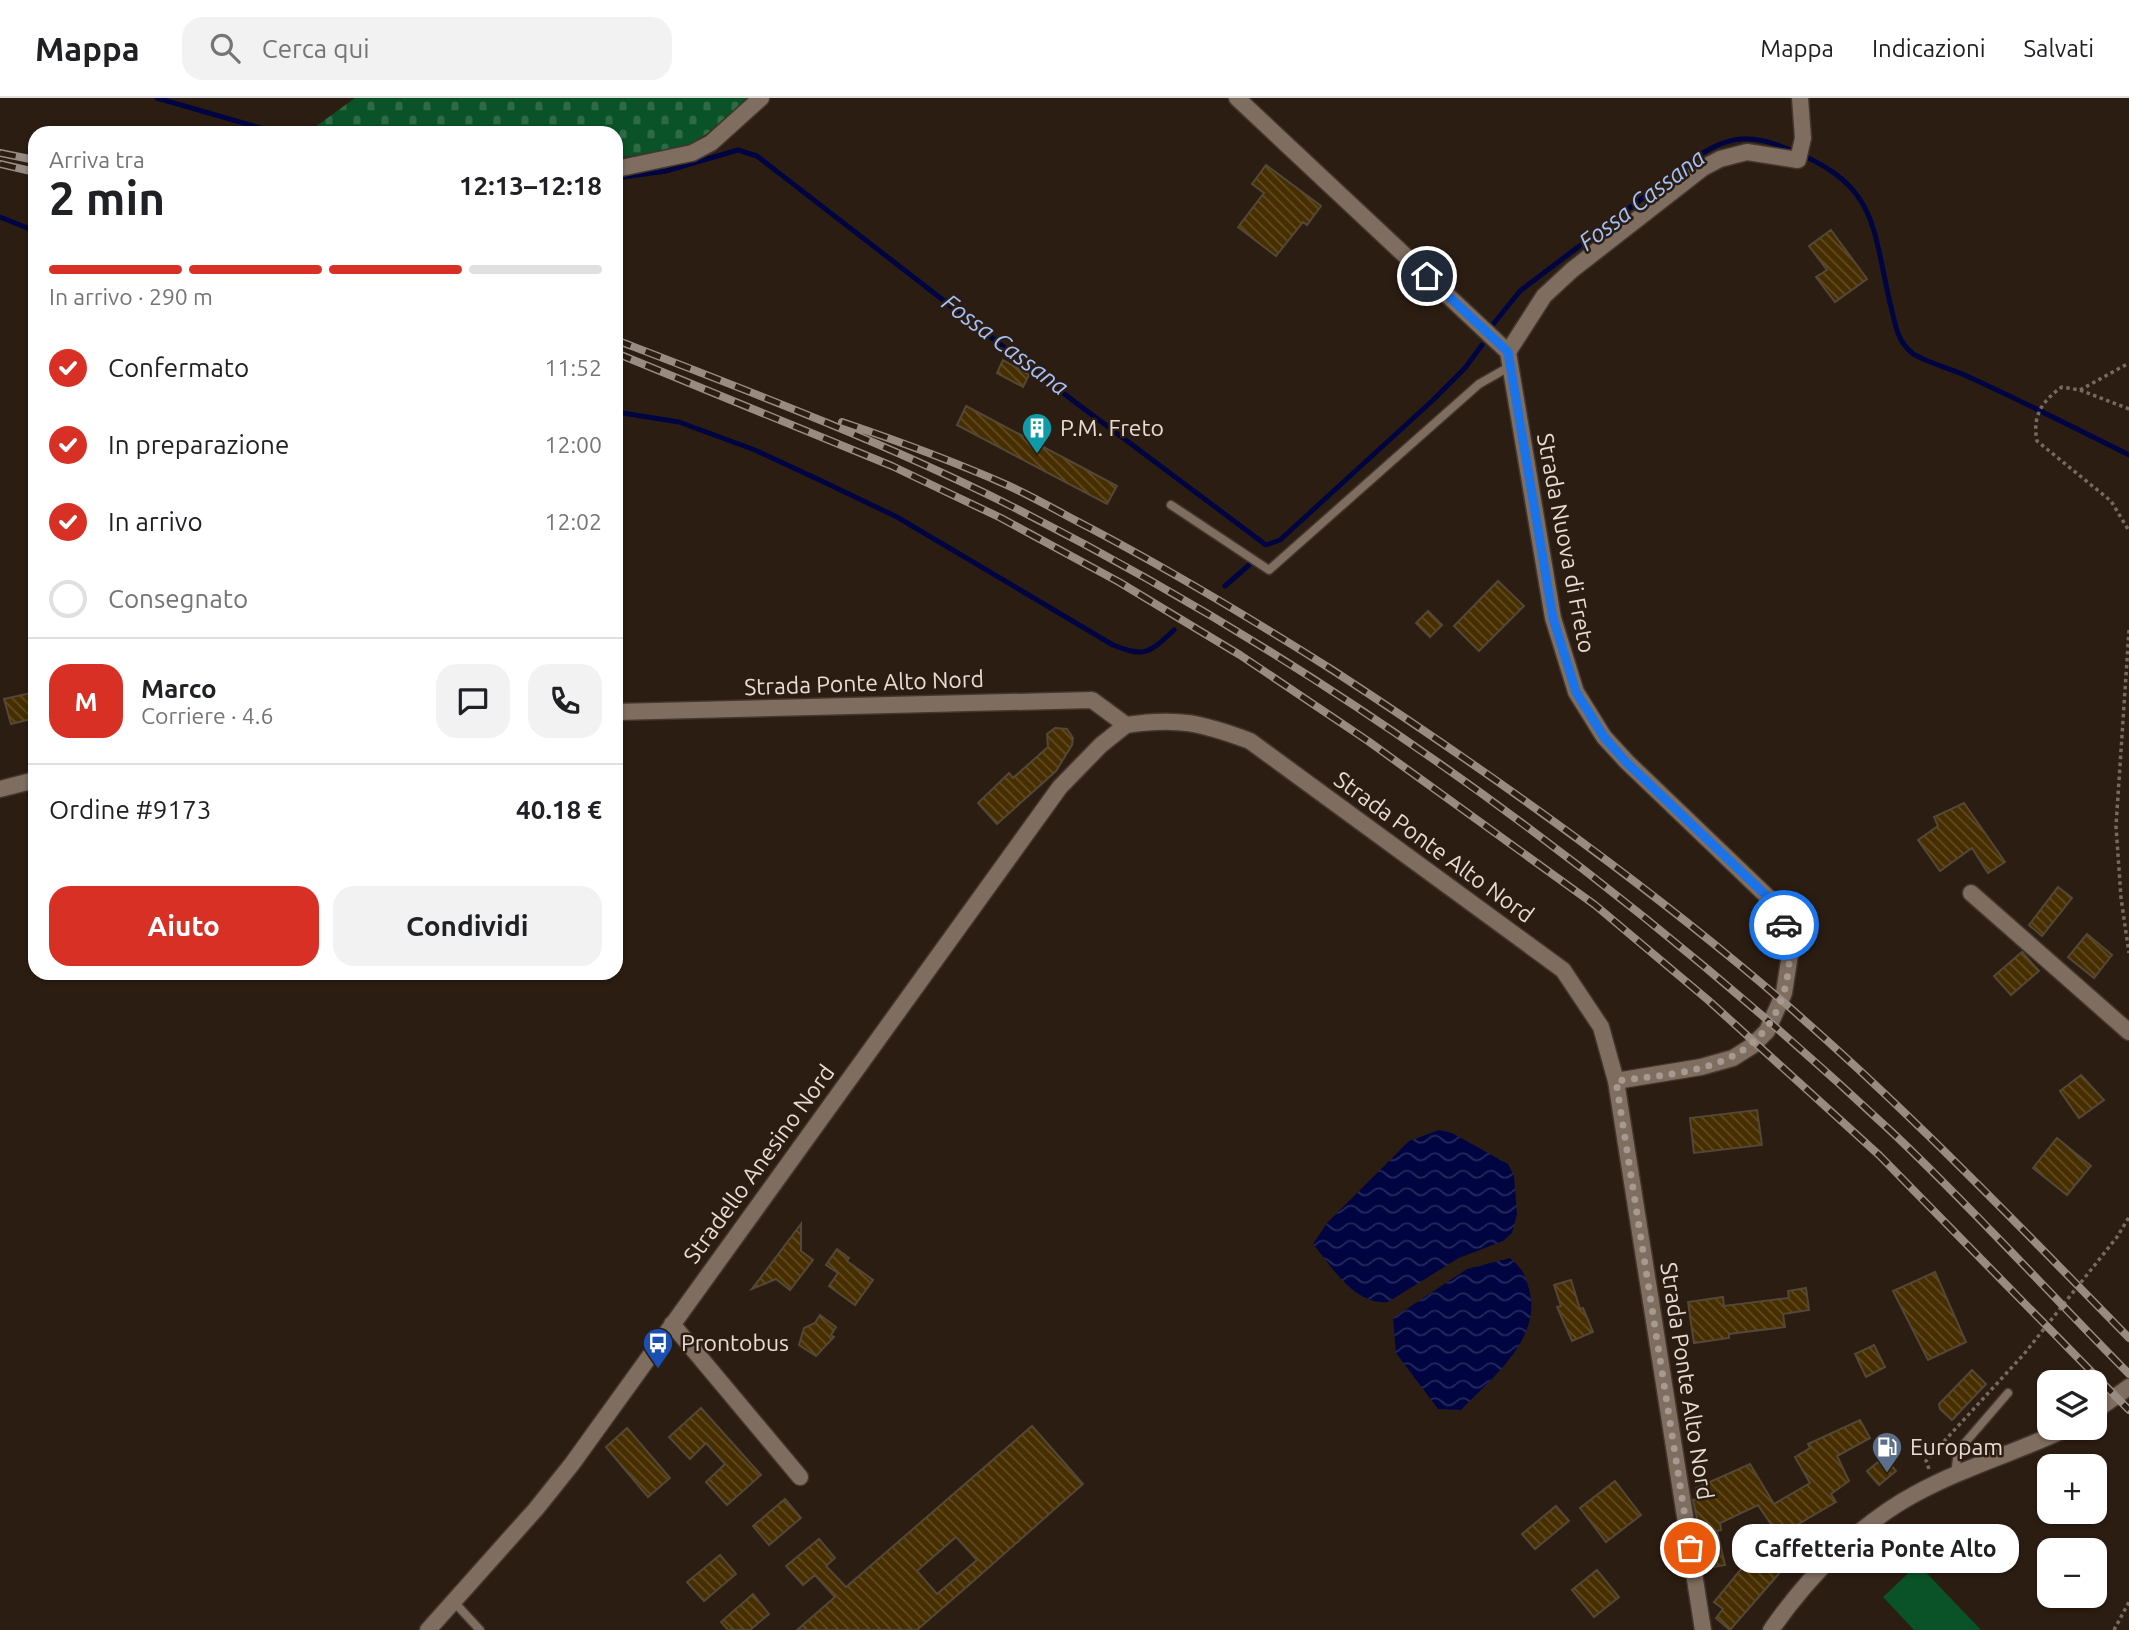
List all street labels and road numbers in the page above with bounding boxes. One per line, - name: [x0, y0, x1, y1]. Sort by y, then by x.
- street label: Strada Nuova di Freto: [1533, 431, 1600, 655]
- street label: Strada Ponte Alto Nord: [744, 666, 984, 699]
- street label: Strada Ponte Alto Nord: [1330, 766, 1539, 927]
- street label: Stradello Anesino Nord: [678, 1060, 839, 1268]
- street label: Strada Ponte Alto Nord: [1656, 1260, 1719, 1501]

